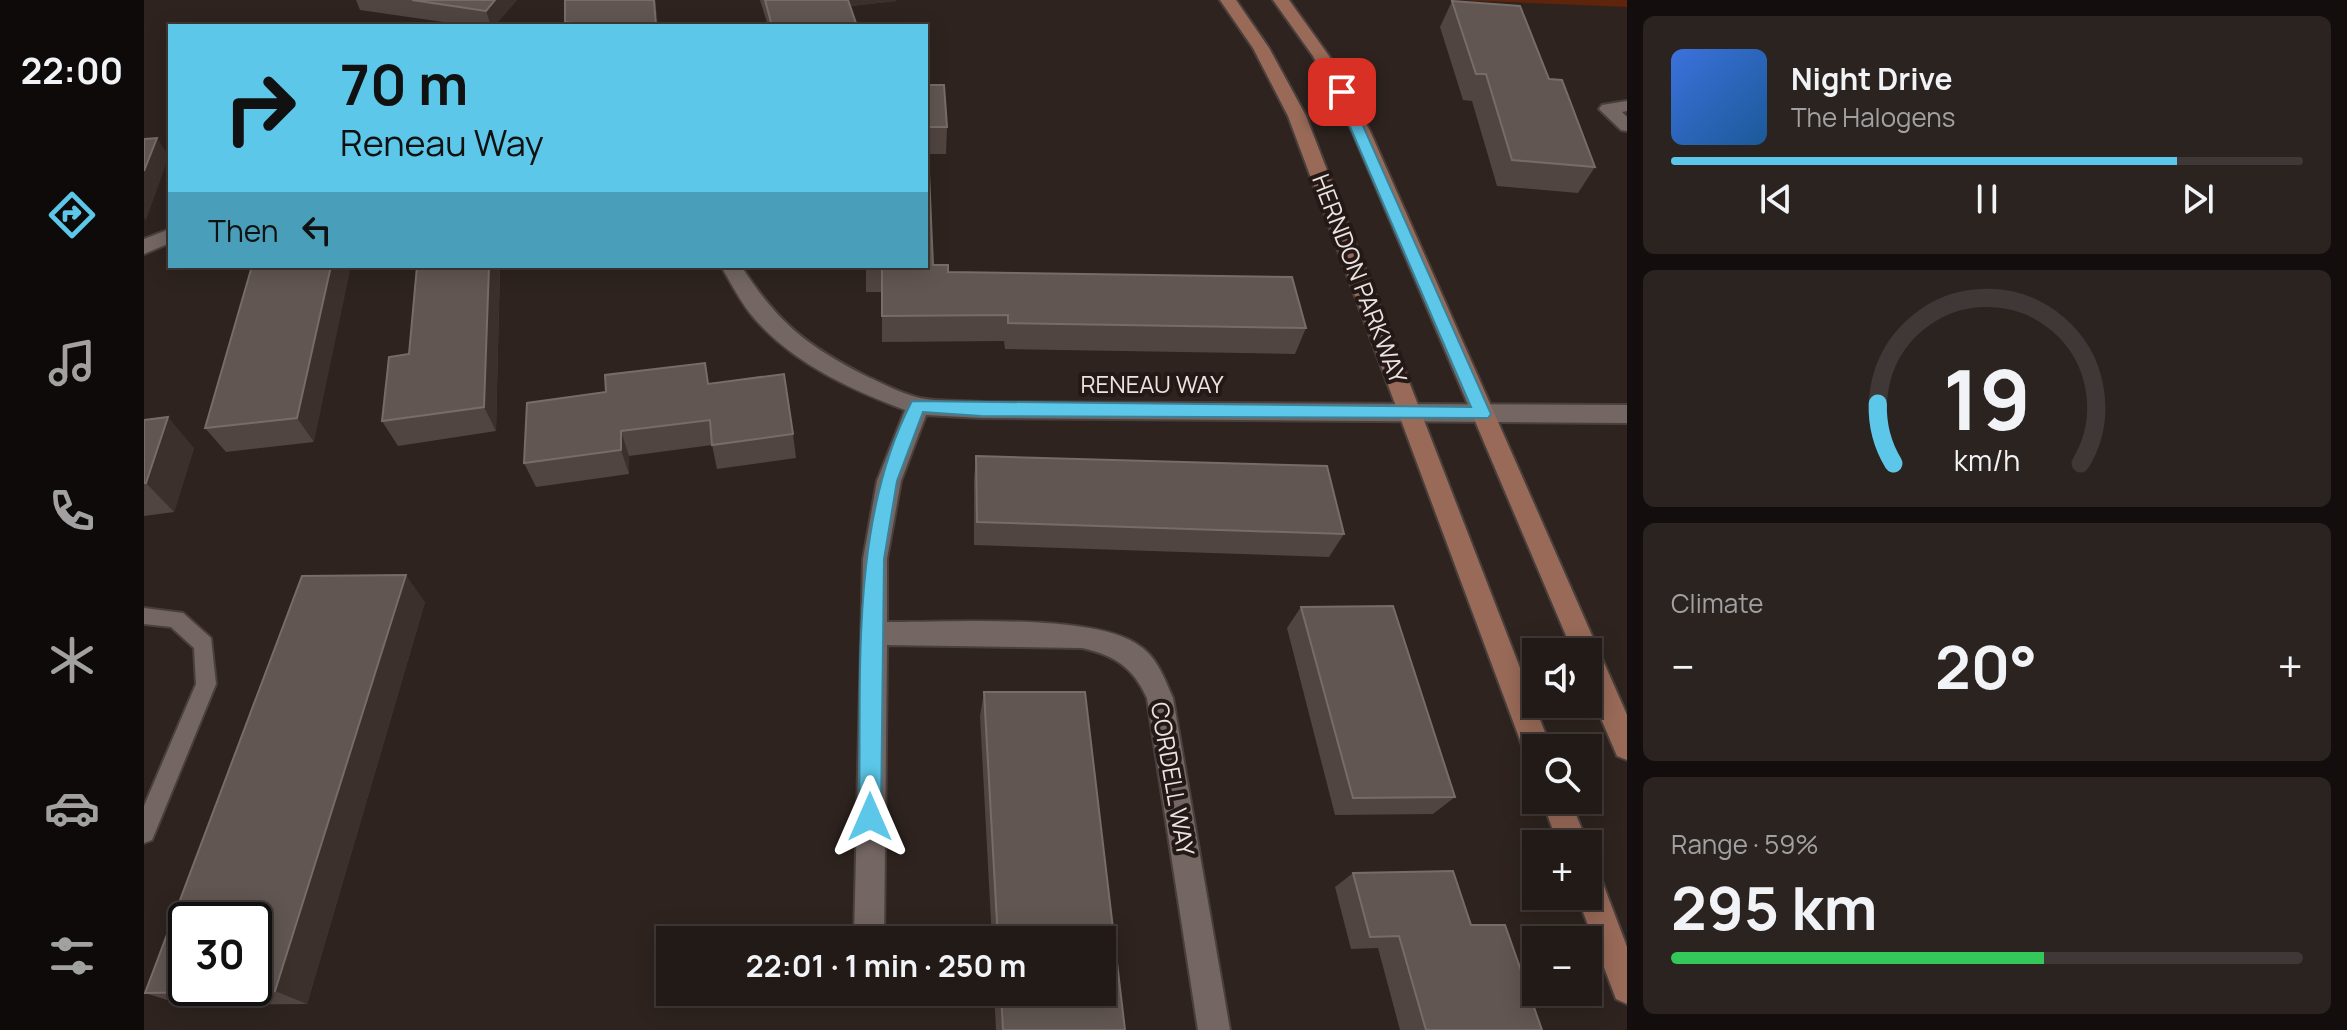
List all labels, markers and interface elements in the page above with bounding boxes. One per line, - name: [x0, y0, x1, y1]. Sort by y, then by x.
- text: 70 m: [340, 45, 468, 122]
- text: 22:00: [21, 46, 123, 95]
- icon: right: [208, 56, 312, 160]
- pin: [1308, 58, 1376, 126]
- text: Night Drive: [1791, 58, 1953, 99]
- icon: arrive: [1320, 70, 1364, 114]
- text: The Halogens: [1791, 99, 1955, 135]
- text: Reneau Way: [340, 118, 544, 167]
- street label: HERNDON PARKWAY: [1305, 169, 1416, 389]
- icon: previous: [1754, 177, 1798, 221]
- icon: pause: [1965, 177, 2009, 221]
- icon: next: [2176, 177, 2220, 221]
- icon: directions: [44, 187, 100, 243]
- icon: left: [295, 208, 339, 252]
- text: Then: [208, 210, 279, 251]
- icon: music: [44, 335, 100, 391]
- text: 19: [1943, 341, 2031, 455]
- street label: RENEAU WAY: [1080, 367, 1224, 400]
- text: km/h: [1954, 441, 2020, 480]
- icon: phone: [44, 483, 100, 539]
- text: Climate: [1671, 585, 1763, 621]
- text: 20°: [1935, 625, 2037, 707]
- icon: climate: [44, 632, 100, 688]
- text: −: [1671, 636, 1695, 696]
- text: +: [2278, 636, 2303, 696]
- map controls: [1522, 638, 1602, 1006]
- button: sound: [1522, 638, 1602, 718]
- street label: CORDELL WAY: [1144, 699, 1203, 859]
- button: search: [1522, 734, 1602, 814]
- position arrow: [828, 775, 912, 859]
- icon: car: [44, 780, 100, 836]
- text: Range · 59%: [1671, 826, 1819, 862]
- button: +: [1522, 830, 1602, 910]
- text: 295 km: [1671, 866, 1877, 948]
- speed limit sign: 30: [168, 902, 272, 1006]
- button: −: [1522, 926, 1602, 1006]
- icon: filters: [44, 928, 100, 984]
- text: 22:01 · 1 min · 250 m: [746, 945, 1026, 986]

